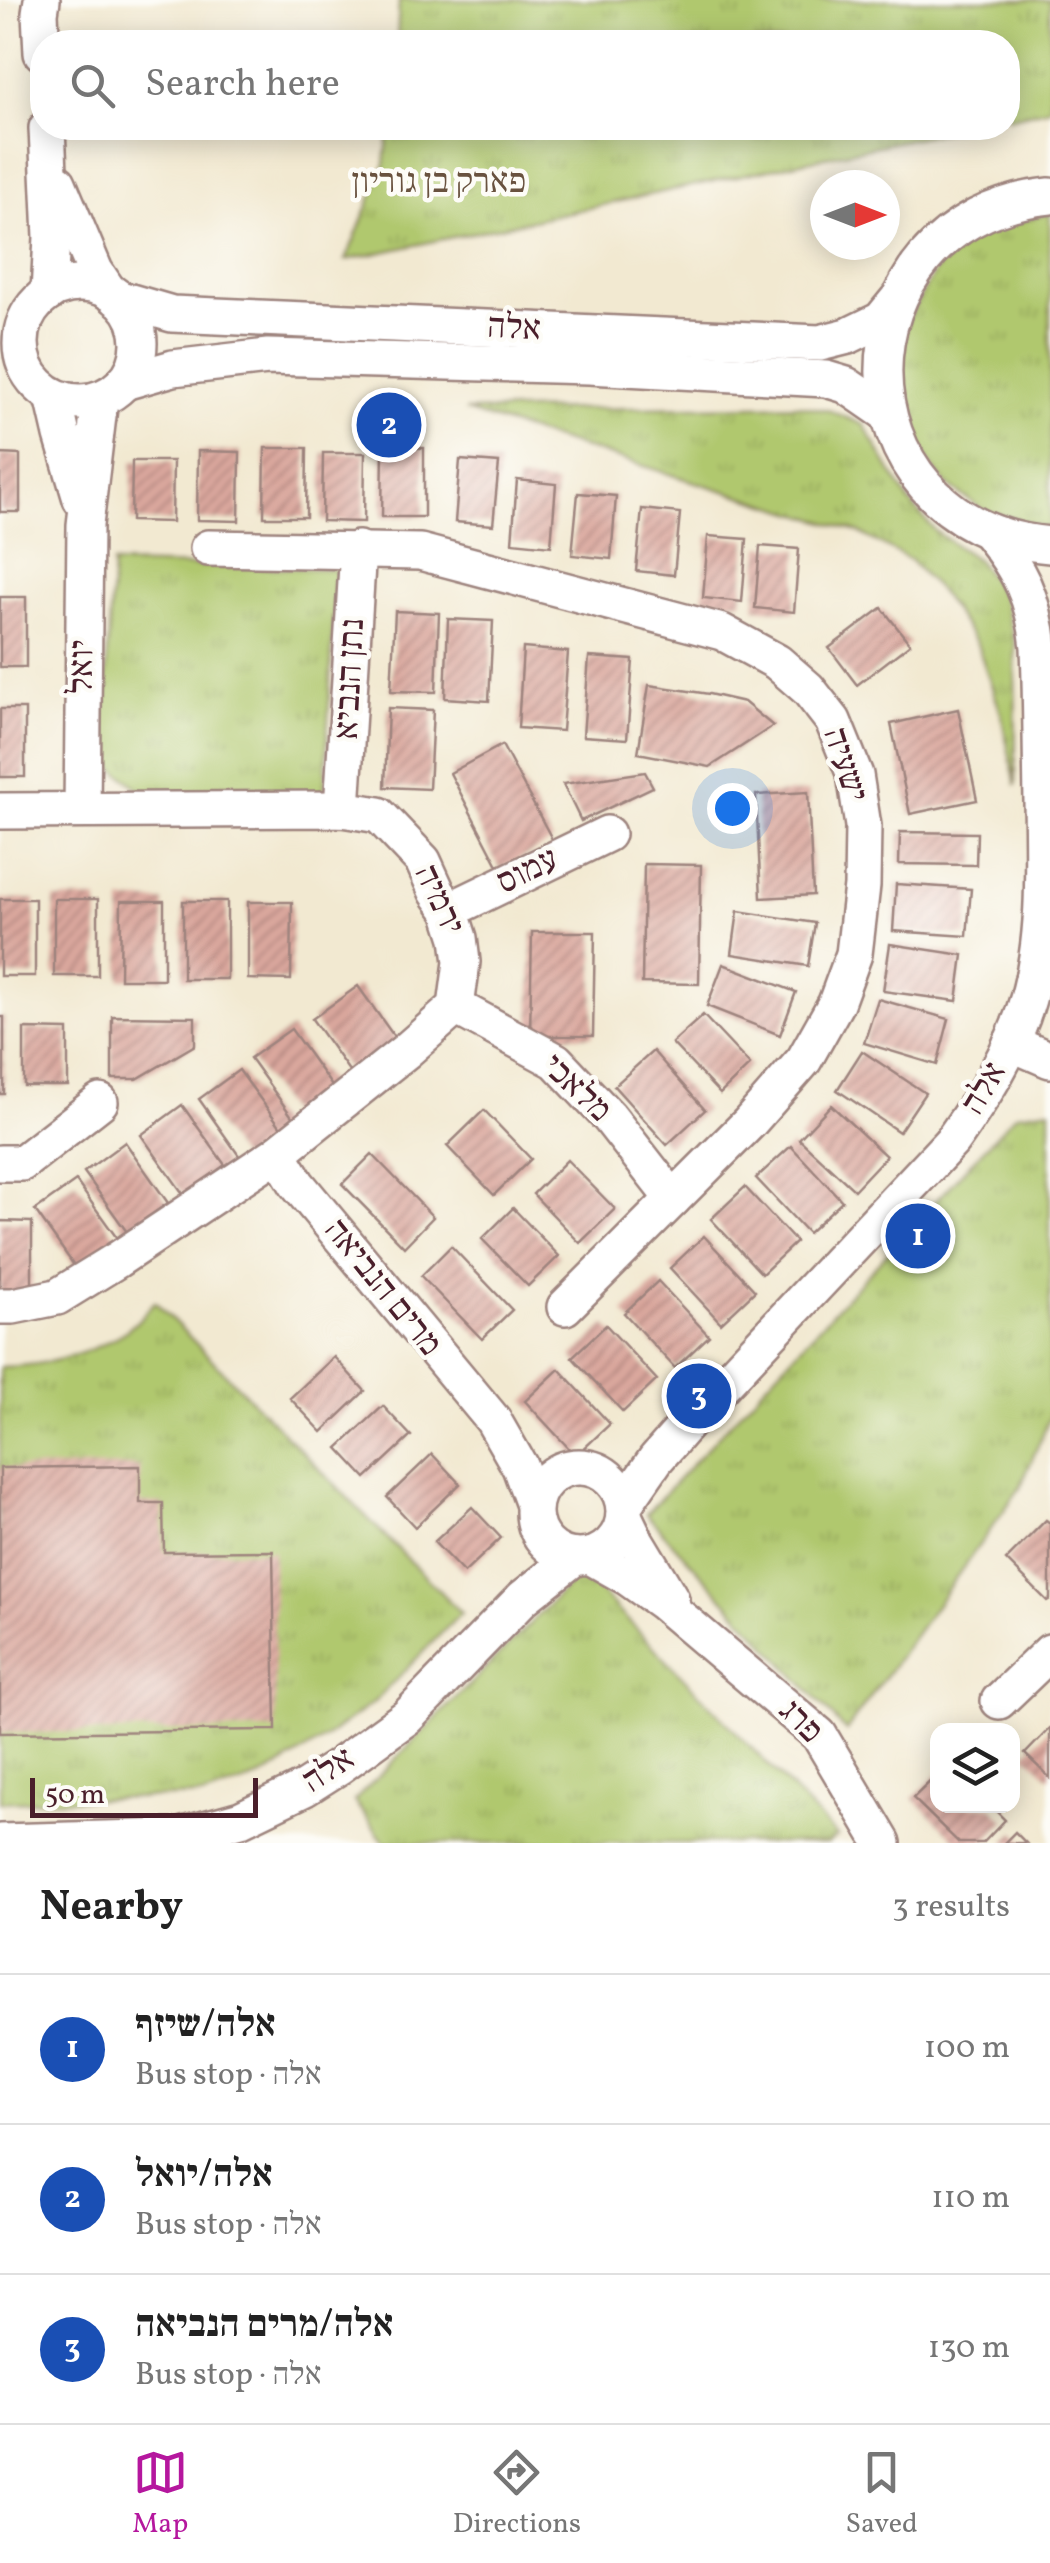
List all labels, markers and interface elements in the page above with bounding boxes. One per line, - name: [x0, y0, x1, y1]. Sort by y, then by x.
- search box: [30, 30, 1020, 140]
- icon: search: [65, 58, 120, 113]
- text: Search here: [145, 59, 340, 112]
- park label: פארק בן גוריון: [352, 159, 526, 207]
- north arrow: [810, 170, 900, 260]
- street label: אלה: [486, 304, 542, 354]
- pin: 2: [356, 388, 422, 462]
- street label: נתן הנביא: [324, 617, 378, 741]
- street label: יואל: [59, 639, 107, 695]
- street label: ישעיה: [809, 722, 879, 808]
- your location: [707, 783, 758, 834]
- street label: עמוס: [489, 837, 567, 907]
- street label: ירמיה: [401, 857, 475, 943]
- street label: מלאכי: [530, 1044, 622, 1134]
- street label: אלה: [950, 1053, 1020, 1125]
- pin: 1: [886, 1198, 950, 1274]
- street label: מרים הנביאה: [311, 1209, 453, 1367]
- pin: 3: [666, 1358, 732, 1434]
- street label: פרג: [767, 1689, 833, 1755]
- map controls: [930, 1723, 1020, 1813]
- button: layers: [930, 1723, 1020, 1813]
- street label: אלה: [293, 1736, 365, 1806]
- scale bar: [30, 1773, 258, 1818]
- text: 50 m: [45, 1776, 105, 1815]
- text: Nearby: [40, 1879, 183, 1938]
- text: 3 results: [892, 1886, 1010, 1930]
- text: אלה/שיזף: [135, 2000, 276, 2053]
- text: 1: [66, 2027, 79, 2071]
- text: 100 m: [924, 2027, 1010, 2071]
- text: Bus stop · אלה: [135, 2054, 322, 2098]
- text: אלה/יואל: [135, 2150, 273, 2203]
- text: 2: [64, 2177, 81, 2221]
- text: 110 m: [931, 2177, 1010, 2221]
- text: Bus stop · אלה: [135, 2204, 322, 2248]
- text: אלה/מרים הנביאה: [135, 2300, 393, 2353]
- text: 3: [64, 2327, 81, 2371]
- text: 130 m: [928, 2327, 1010, 2371]
- text: Bus stop · אלה: [135, 2354, 322, 2398]
- tab: Map: [132, 2445, 188, 2544]
- tab: Directions: [453, 2445, 581, 2544]
- tab: Saved: [846, 2445, 918, 2544]

